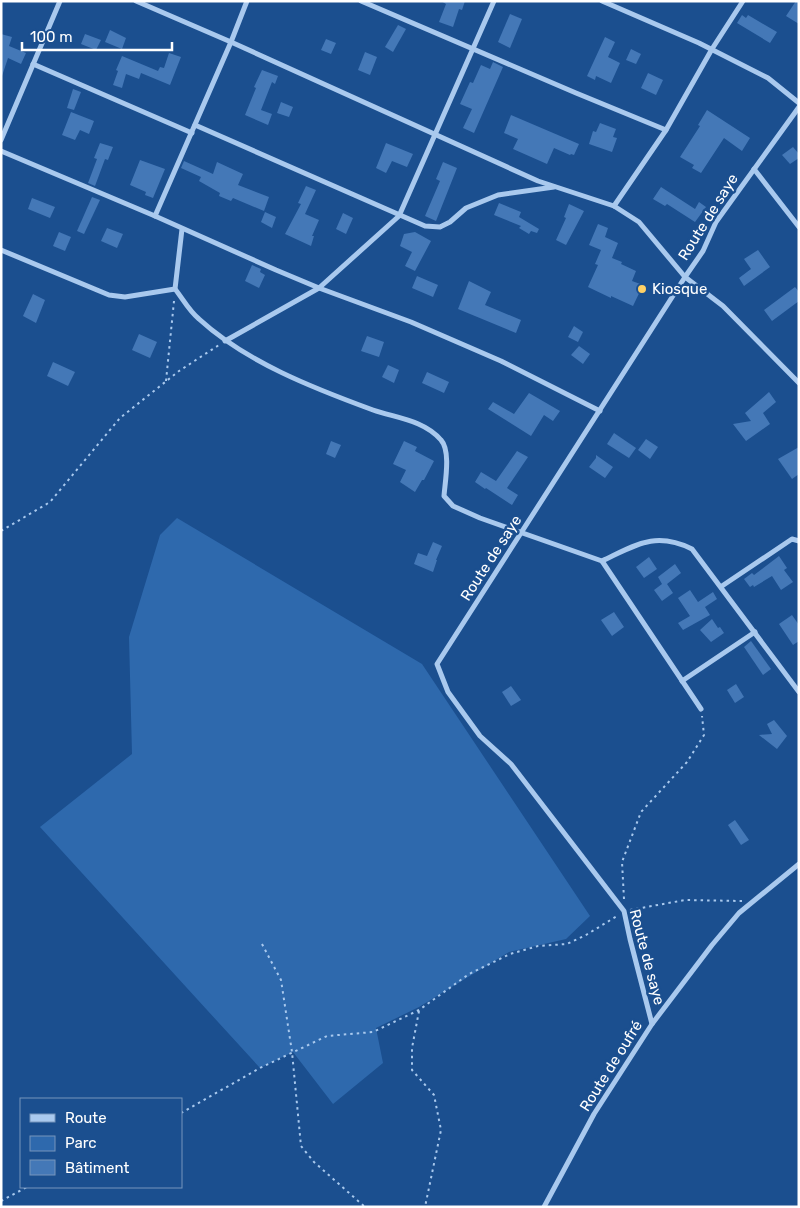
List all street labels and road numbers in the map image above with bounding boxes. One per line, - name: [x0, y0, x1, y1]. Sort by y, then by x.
- street label: Route de saye: [674, 170, 742, 264]
- street label: Route de saye: [457, 512, 525, 604]
- street label: Route de saye: [626, 907, 668, 1007]
- street label: Route de oufré: [576, 1017, 646, 1115]

